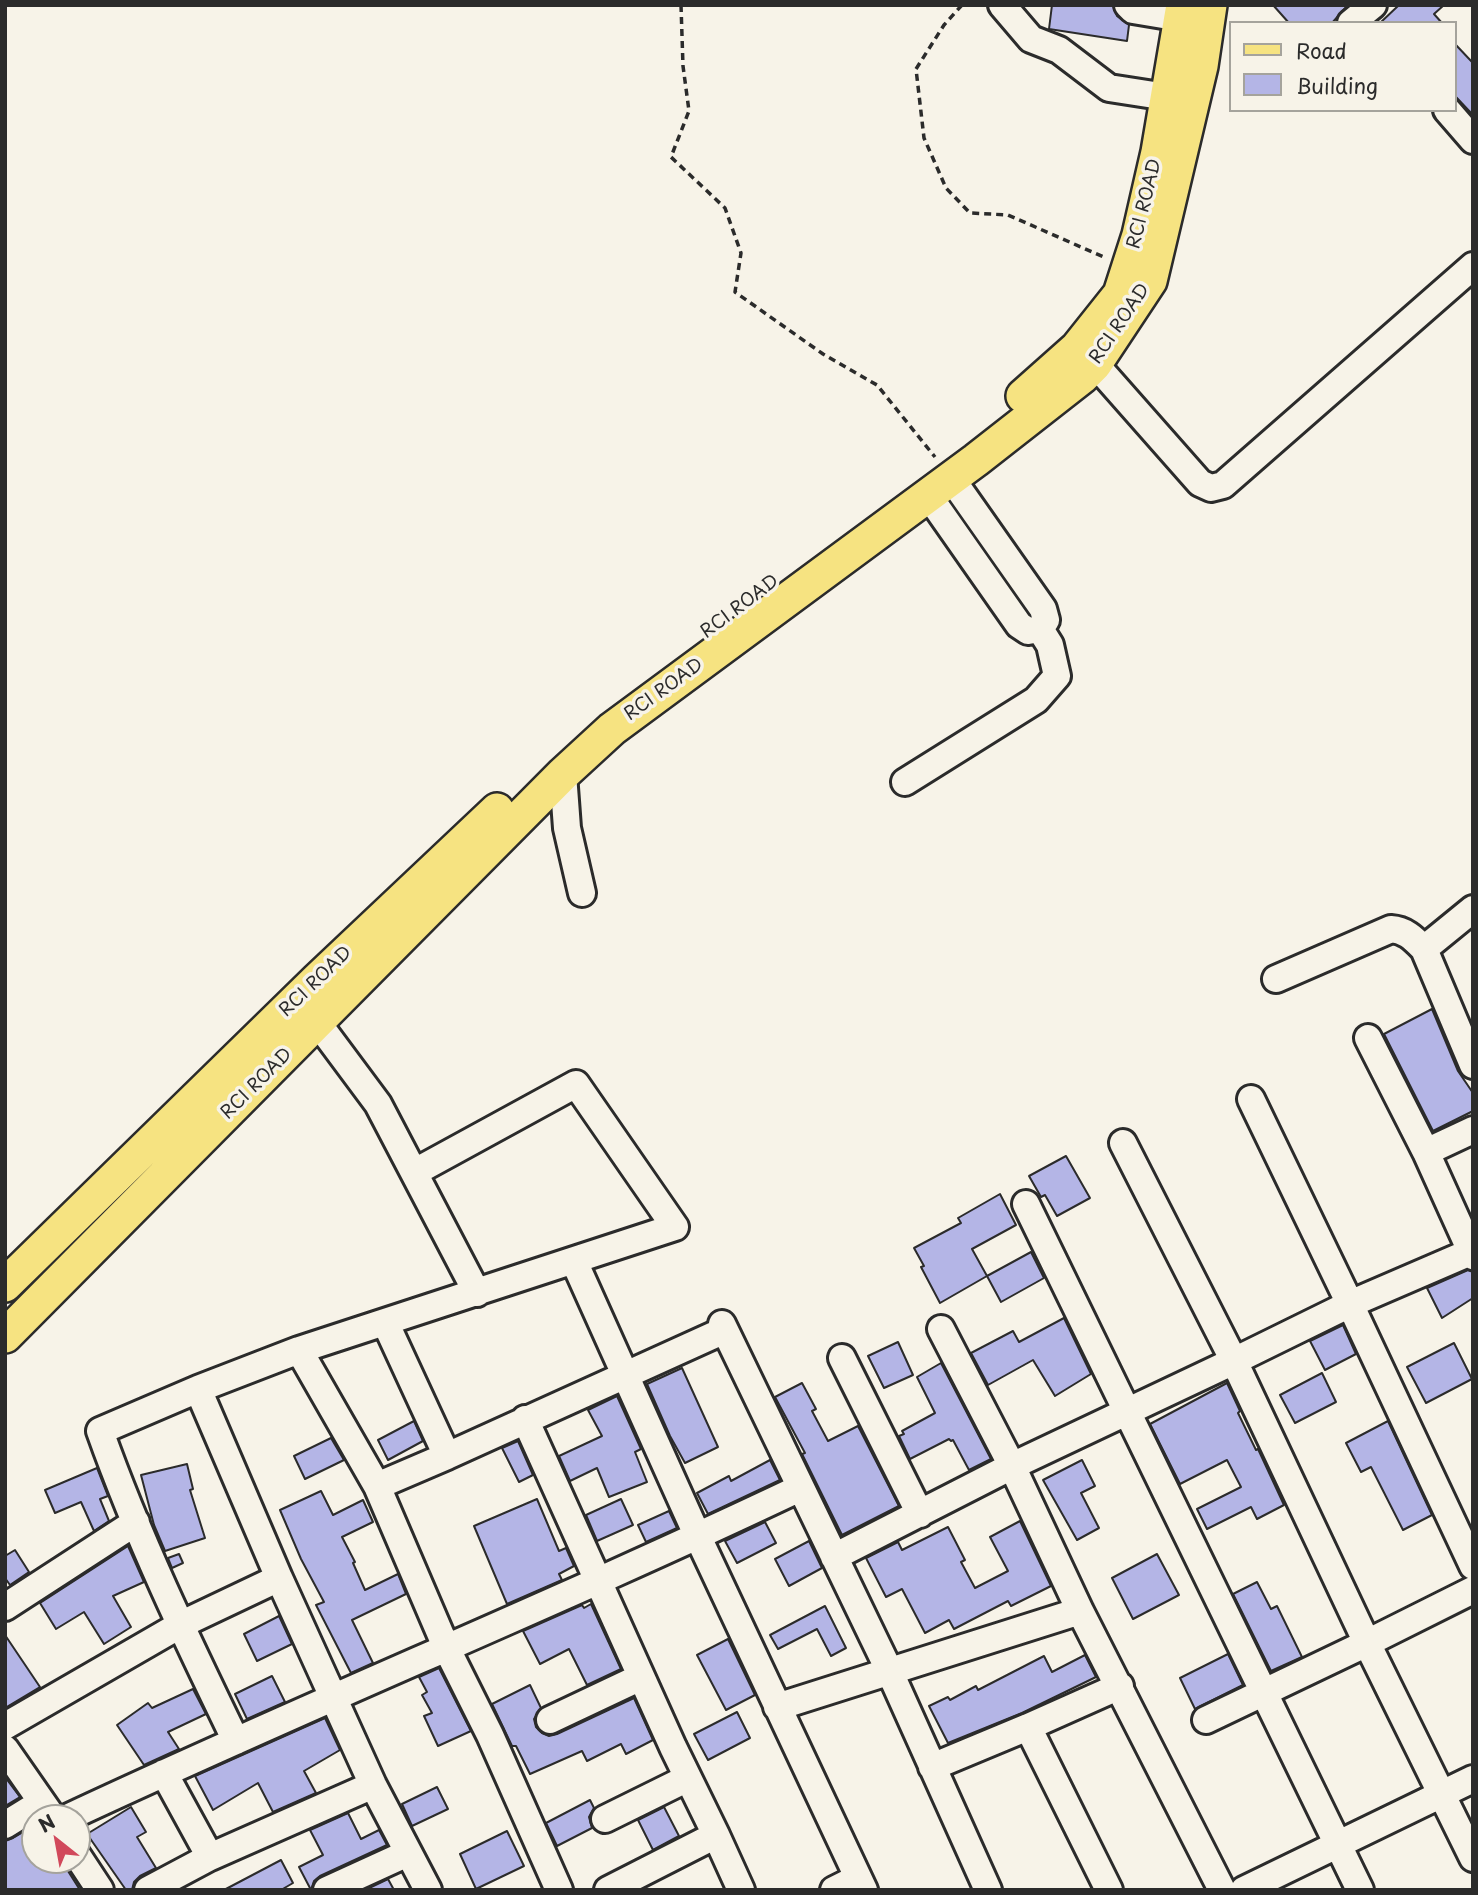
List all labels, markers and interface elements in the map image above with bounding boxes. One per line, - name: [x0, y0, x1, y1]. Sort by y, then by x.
- legend: [1230, 21, 1457, 112]
- text: Road: [1296, 34, 1347, 66]
- text: Building: [1296, 69, 1378, 101]
- street label: RCI ROAD: [1123, 157, 1167, 251]
- street label: RCI ROAD: [1085, 280, 1155, 368]
- street label: RCI ROAD: [697, 571, 783, 643]
- street label: RCI ROAD: [620, 654, 708, 726]
- street label: RCI ROAD: [275, 942, 357, 1022]
- street label: RCI ROAD: [217, 1044, 297, 1124]
- north arrow: [21, 1804, 91, 1874]
- text: N: [33, 1807, 60, 1839]

